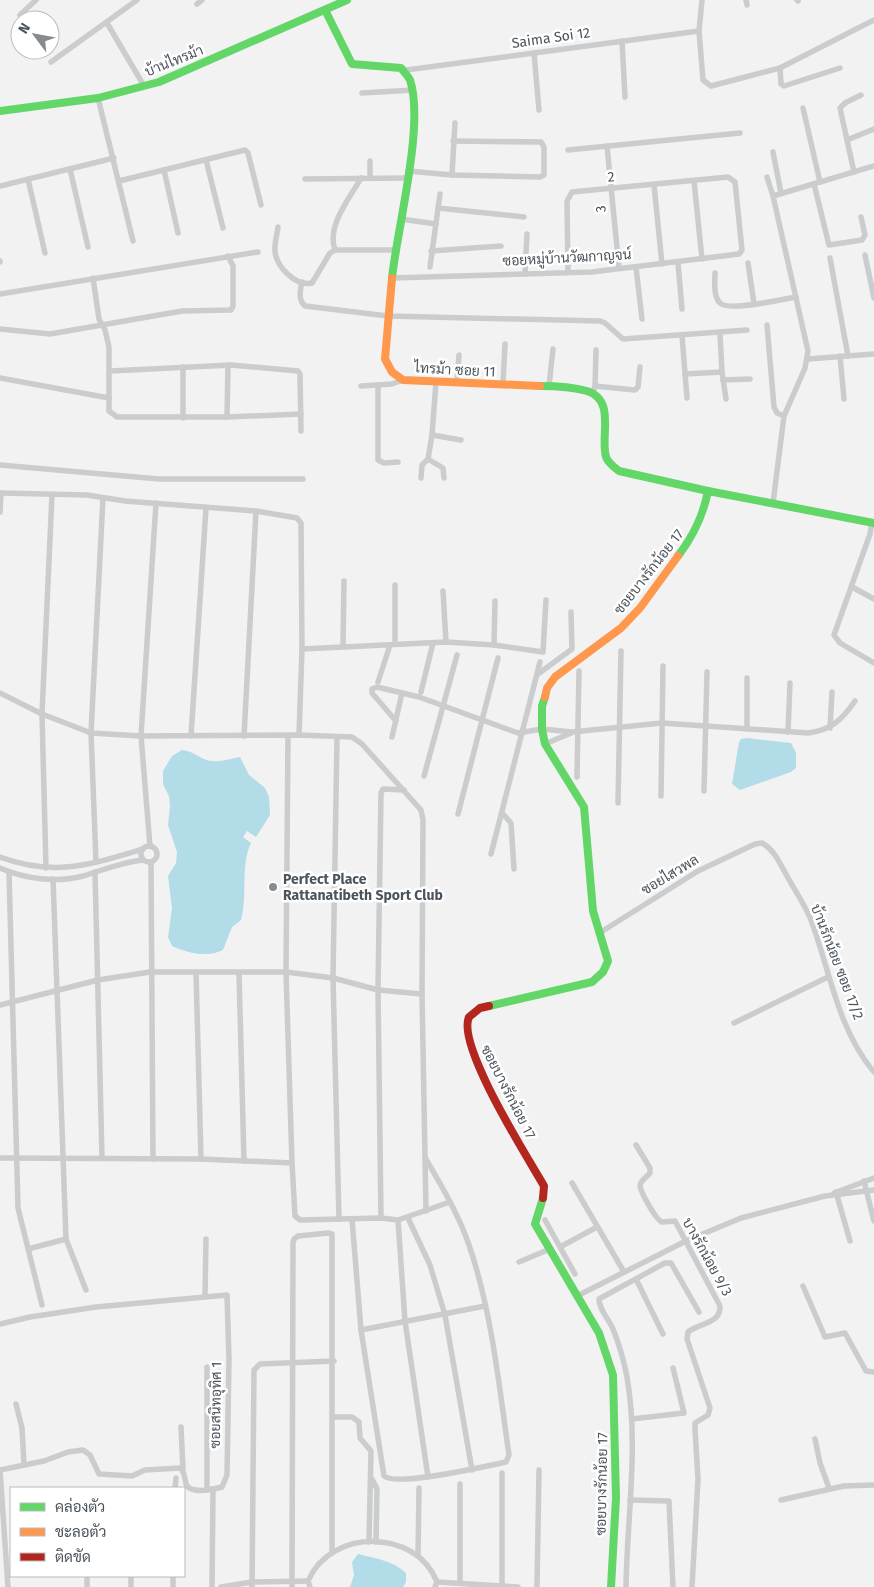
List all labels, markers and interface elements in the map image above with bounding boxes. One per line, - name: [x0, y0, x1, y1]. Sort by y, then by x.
- north arrow: [10, 10, 60, 60]
- text: N: [15, 20, 34, 37]
- street label: Saima Soi 12: [511, 24, 591, 52]
- street label: บ้านไทรม้า: [142, 41, 206, 80]
- street label: 2: [607, 168, 615, 186]
- street label: 3: [592, 205, 610, 213]
- street label: ซอยหมู่บ้านวัฒกาญจน์: [502, 245, 632, 271]
- street label: ไทรม้า ซอย 11: [413, 358, 496, 381]
- street label: ซอยบางรักน้อย 17: [610, 526, 687, 618]
- street label: ซอยไสวพล: [638, 851, 702, 899]
- place label: Perfect Place Rattanatibeth Sport Club: [283, 871, 443, 904]
- marker: Perfect Place Rattanatibeth Sport Club: [267, 881, 279, 893]
- street label: บ้านรักน้อย ซอย 17/2: [807, 901, 868, 1022]
- street label: ซอยบางรักน้อย 17: [477, 1042, 540, 1142]
- street label: บางรักน้อย 9/3: [679, 1215, 736, 1299]
- street label: ซอยสนิทอุทิศ 1: [207, 1362, 226, 1449]
- street label: ซอยบางรักน้อย 17: [592, 1432, 611, 1536]
- legend: [10, 1487, 185, 1577]
- text: คล่องตัว: [55, 1497, 105, 1516]
- text: ชะลอตัว: [55, 1523, 106, 1541]
- text: ติดขัด: [55, 1548, 91, 1566]

